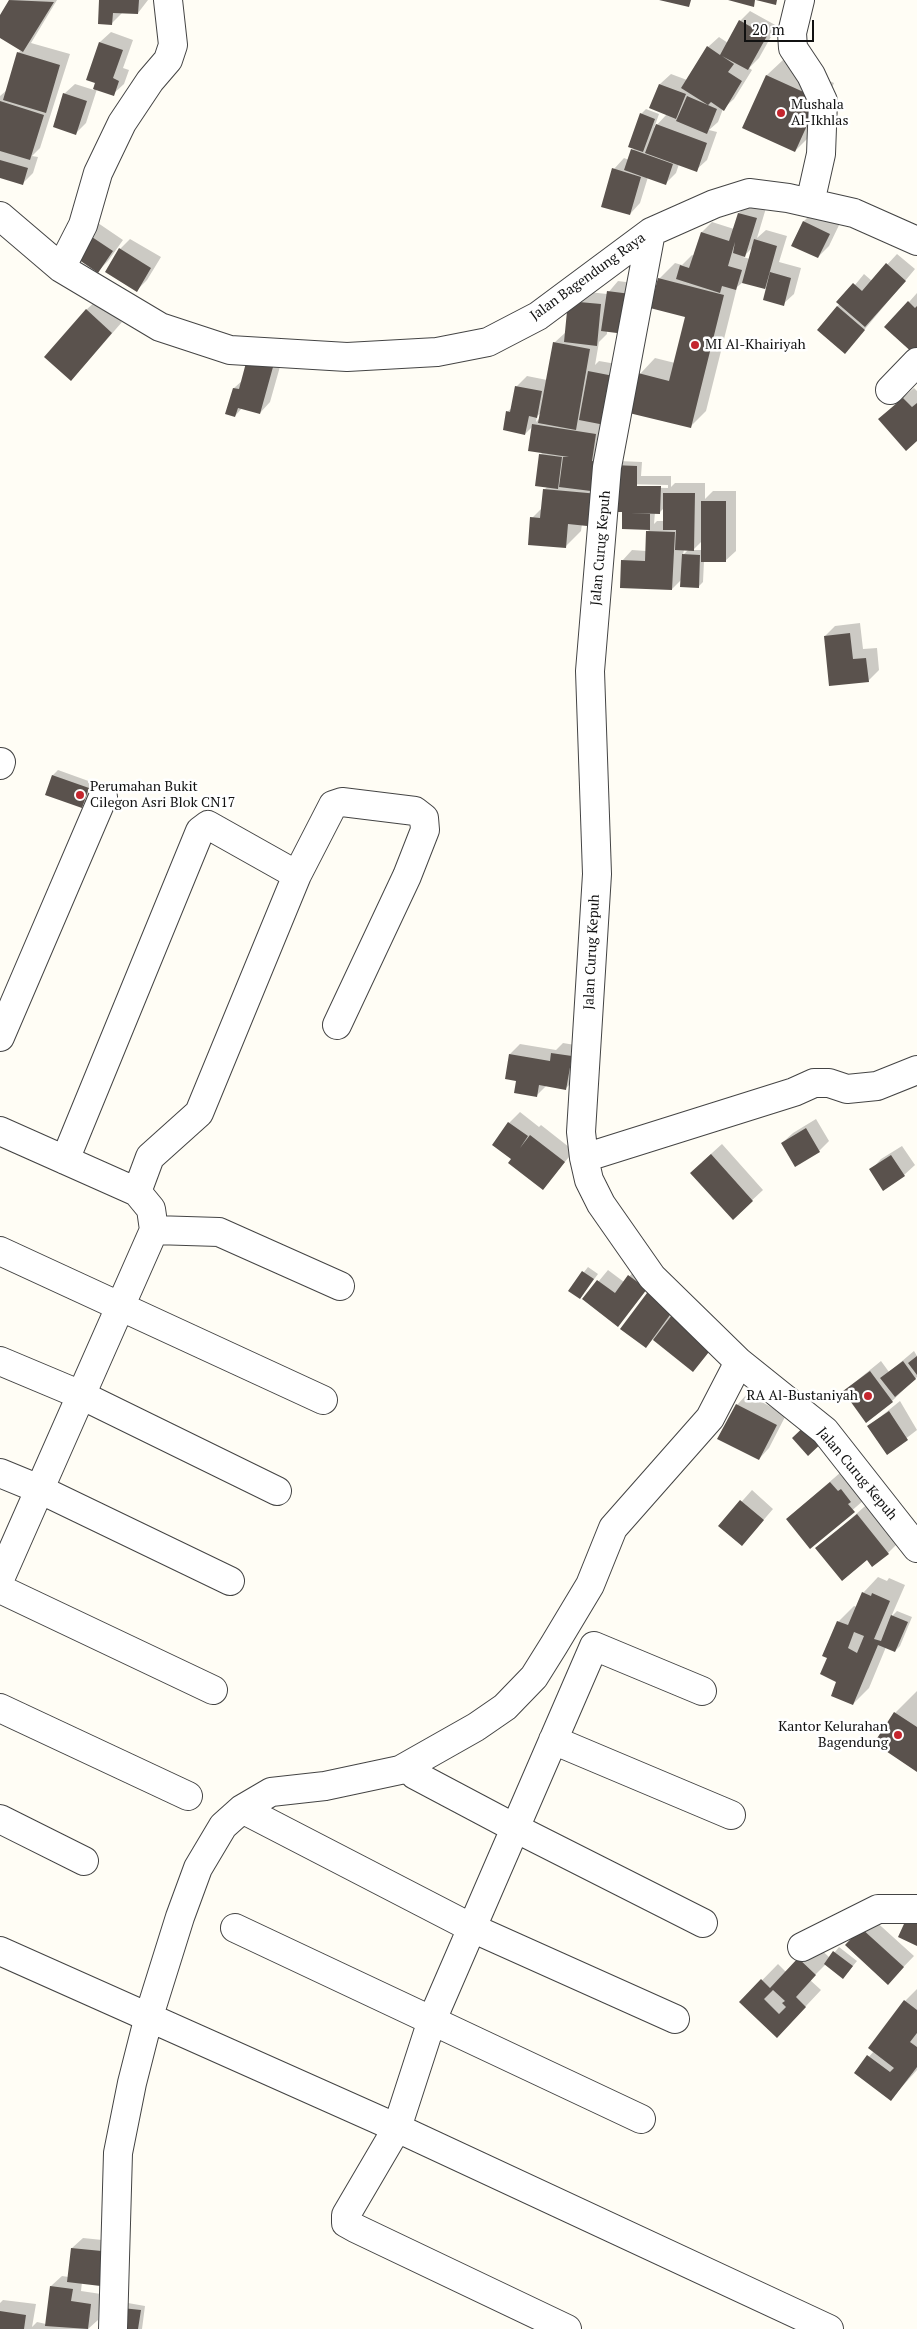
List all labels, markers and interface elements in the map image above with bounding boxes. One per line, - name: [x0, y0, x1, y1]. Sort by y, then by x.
- scale bar: [747, 10, 817, 42]
- text: 20 m: [752, 19, 785, 39]
- place label: Mushala Al-Ikhlas: [791, 97, 848, 130]
- marker: Mushala Al-Ikhlas: [775, 107, 787, 119]
- street label: Jalan Bagendung Raya: [527, 230, 649, 324]
- place label: MI Al-Khairiyah: [705, 337, 806, 353]
- marker: MI Al-Khairiyah: [689, 339, 701, 351]
- street label: Jalan Curug Kepuh: [588, 490, 614, 606]
- place label: Perumahan Bukit Cilegon Asri Blok CN17: [90, 779, 235, 812]
- marker: Perumahan Bukit Cilegon Asri Blok CN17: [74, 789, 86, 801]
- street label: Jalan Curug Kepuh: [581, 894, 603, 1010]
- place label: RA Al-Bustaniyah: [747, 1388, 858, 1404]
- marker: RA Al-Bustaniyah: [862, 1390, 874, 1402]
- street label: Jalan Curug Kepuh: [813, 1424, 901, 1524]
- place label: Kantor Kelurahan Bagendung: [778, 1719, 888, 1751]
- marker: Kantor Kelurahan Bagendung: [892, 1729, 904, 1741]

